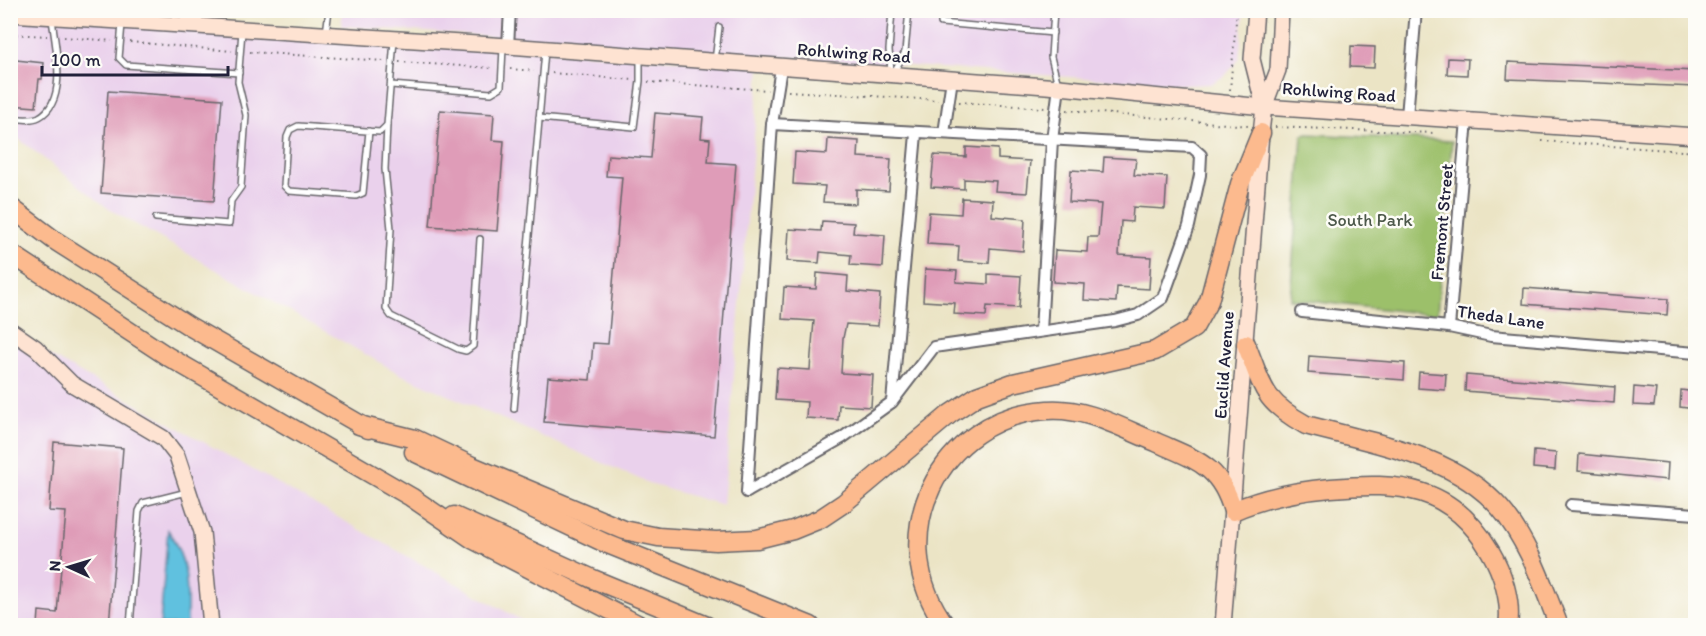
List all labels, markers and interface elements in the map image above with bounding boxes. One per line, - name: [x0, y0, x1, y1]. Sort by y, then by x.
- street label: Rohlwing Road: [796, 38, 912, 68]
- scale bar: [42, 39, 228, 77]
- text: 100 m: [51, 49, 101, 71]
- street label: Rohlwing Road: [1281, 77, 1397, 107]
- street label: Fremont Street: [1426, 162, 1458, 281]
- park label: South Park: [1327, 209, 1413, 231]
- street label: Theda Lane: [1456, 300, 1546, 334]
- street label: Euclid Avenue: [1209, 310, 1239, 420]
- north arrow: [39, 537, 99, 597]
- text: N: [45, 560, 64, 572]

